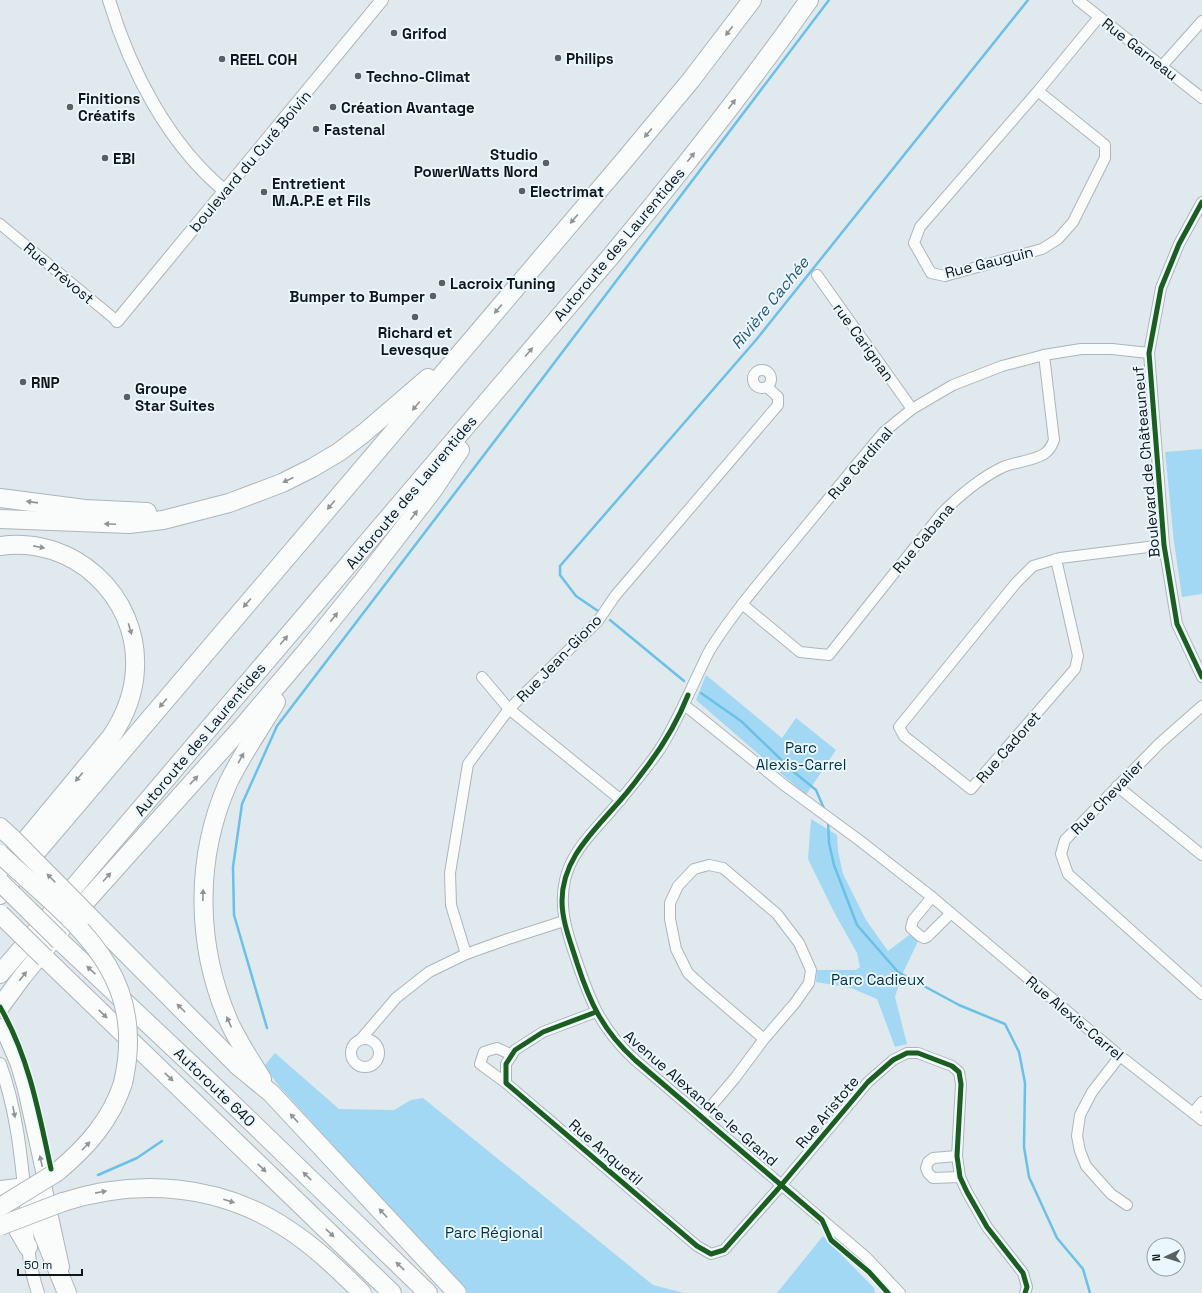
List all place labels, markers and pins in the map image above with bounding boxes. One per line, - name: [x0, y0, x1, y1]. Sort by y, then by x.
- place label: Grifod: [402, 24, 447, 43]
- marker: Grifod: [389, 28, 399, 38]
- place label: Philips: [566, 49, 614, 68]
- place label: REEL COH: [230, 50, 297, 69]
- marker: Philips: [553, 53, 563, 63]
- marker: REEL COH: [217, 54, 227, 64]
- place label: Techno-Climat: [366, 67, 471, 86]
- marker: Techno-Climat: [353, 71, 363, 81]
- place label: Finitions Créatifs: [78, 89, 140, 125]
- place label: Création Avantage: [341, 98, 475, 117]
- marker: Finitions Créatifs: [65, 102, 75, 112]
- marker: Création Avantage: [328, 102, 338, 112]
- place label: Fastenal: [324, 120, 385, 139]
- marker: Fastenal: [311, 124, 321, 134]
- place label: Studio PowerWatts Nord: [414, 145, 538, 181]
- place label: EBI: [113, 149, 135, 168]
- marker: EBI: [100, 153, 110, 163]
- marker: Studio PowerWatts Nord: [541, 158, 551, 168]
- place label: Entretient M.A.P.E et Fils: [272, 174, 371, 210]
- place label: Electrimat: [530, 182, 604, 201]
- marker: Electrimat: [517, 186, 527, 196]
- marker: Entretient M.A.P.E et Fils: [259, 187, 269, 197]
- place label: Lacroix Tuning: [450, 274, 556, 293]
- marker: Lacroix Tuning: [437, 278, 447, 288]
- place label: Bumper to Bumper: [289, 287, 425, 306]
- marker: Bumper to Bumper: [428, 291, 438, 301]
- marker: Richard et Levesque: [410, 312, 420, 322]
- place label: Richard et Levesque: [378, 323, 452, 359]
- place label: RNP: [31, 373, 60, 392]
- marker: RNP: [18, 377, 28, 387]
- place label: Groupe Star Suites: [135, 379, 215, 415]
- marker: Groupe Star Suites: [122, 392, 132, 402]

